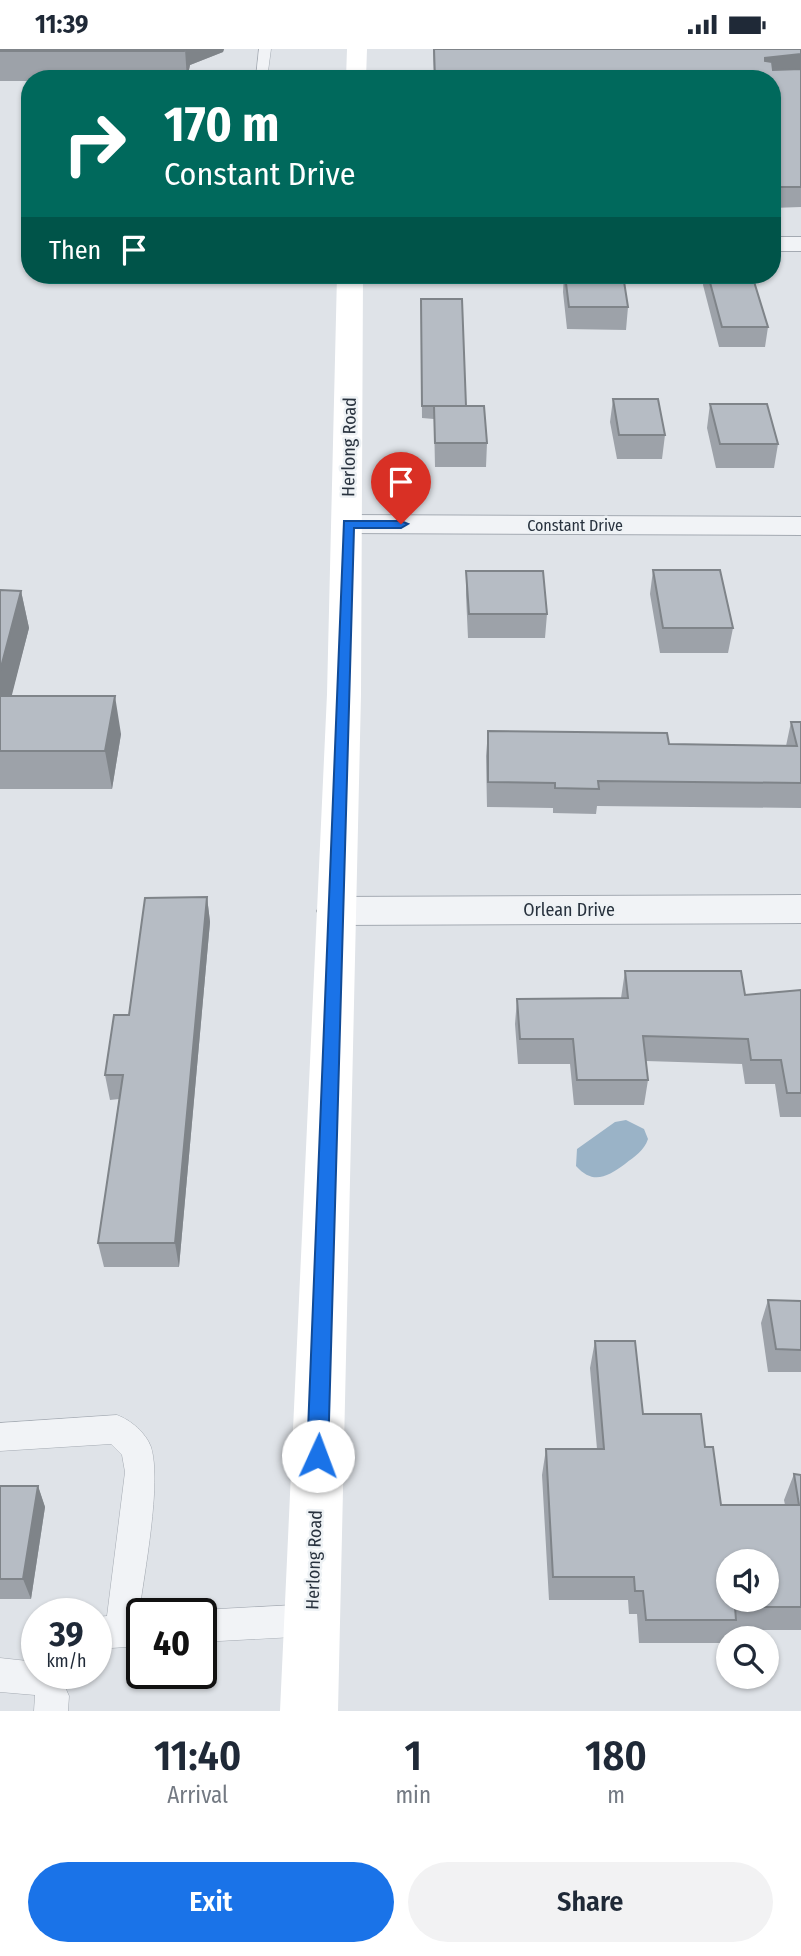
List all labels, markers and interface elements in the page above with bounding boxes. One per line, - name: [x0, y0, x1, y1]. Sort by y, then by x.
- text: 11:39: [35, 9, 88, 40]
- text: 170 m: [164, 95, 280, 154]
- icon: right: [49, 98, 140, 189]
- text: Constant Drive: [164, 155, 356, 193]
- icon: arrive: [115, 231, 153, 269]
- text: Then: [49, 235, 101, 266]
- street label: Herlong Road: [337, 397, 361, 497]
- pin: [371, 452, 431, 524]
- icon: arrive: [382, 463, 420, 501]
- street label: Constant Drive: [527, 516, 623, 535]
- street label: Orlean Drive: [523, 899, 615, 921]
- position arrow: [281, 1419, 355, 1493]
- street label: Herlong Road: [301, 1510, 327, 1610]
- map controls: [716, 1549, 779, 1689]
- button: sound: [716, 1549, 779, 1612]
- speed limit sign: 40: [126, 1598, 217, 1689]
- text: 39: [49, 1613, 84, 1655]
- button: search: [716, 1626, 779, 1689]
- text: km/h: [46, 1650, 87, 1672]
- text: 11:40: [154, 1731, 241, 1781]
- text: 1: [404, 1731, 422, 1781]
- text: 180: [585, 1731, 647, 1781]
- text: Arrival: [167, 1781, 228, 1809]
- text: min: [395, 1781, 431, 1809]
- text: m: [607, 1781, 625, 1809]
- button: Exit: [28, 1862, 394, 1942]
- button: Share: [408, 1862, 773, 1942]

